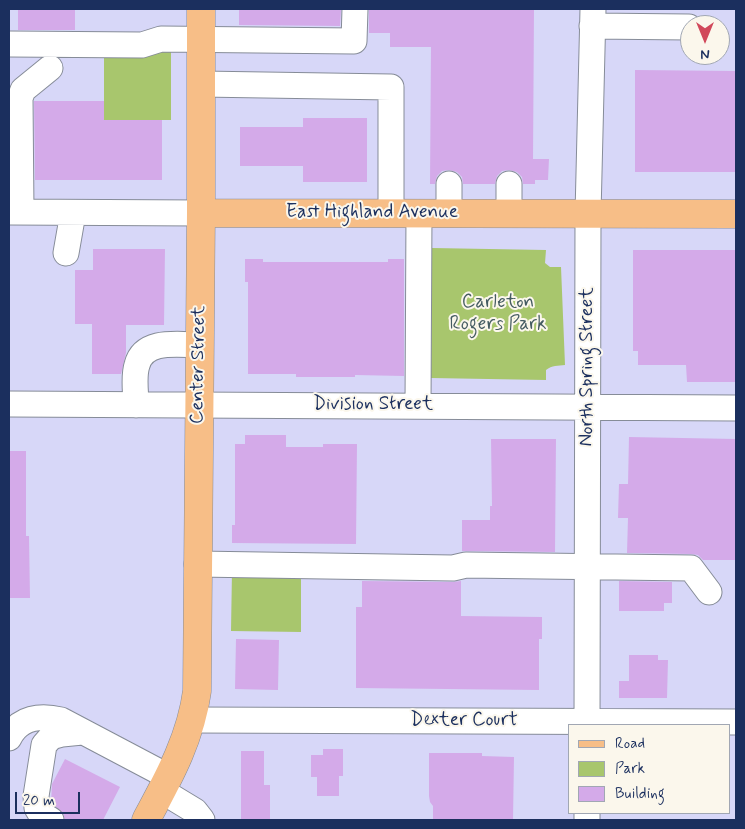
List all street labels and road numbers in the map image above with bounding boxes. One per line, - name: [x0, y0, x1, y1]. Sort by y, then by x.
- street label: East Highland Avenue: [286, 202, 458, 224]
- street label: North Spring Street: [577, 287, 599, 447]
- street label: Center Street: [187, 306, 211, 424]
- street label: Division Street: [313, 394, 433, 416]
- street label: Dexter Court: [410, 710, 518, 732]

